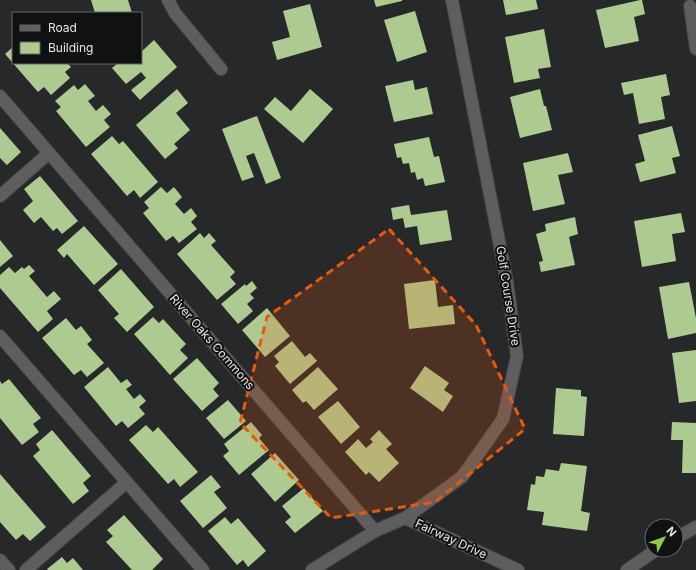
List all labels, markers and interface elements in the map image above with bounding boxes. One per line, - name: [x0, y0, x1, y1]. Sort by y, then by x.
- legend: [12, 12, 142, 64]
- text: Road: [48, 20, 77, 35]
- text: Building: [48, 40, 93, 55]
- street label: Golf Course Drive: [493, 245, 524, 347]
- street label: River Oaks Commons: [167, 291, 258, 393]
- street label: Fairway Drive: [413, 515, 489, 562]
- north arrow: [644, 518, 684, 558]
- text: N: [664, 524, 680, 539]

